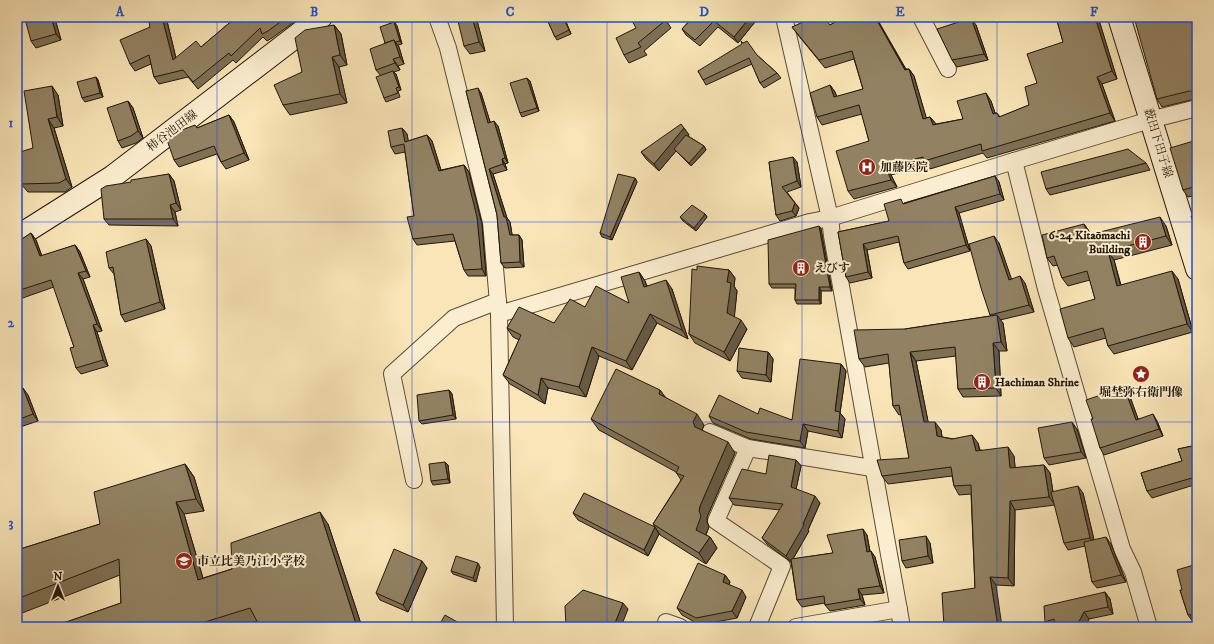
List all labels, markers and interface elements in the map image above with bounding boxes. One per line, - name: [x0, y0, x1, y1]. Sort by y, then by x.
- text: A: [115, 4, 125, 20]
- text: B: [310, 4, 318, 20]
- text: C: [506, 4, 515, 20]
- text: D: [699, 4, 709, 20]
- text: E: [895, 4, 905, 20]
- text: F: [1090, 4, 1099, 20]
- street label: 薮田下田子線: [1140, 106, 1176, 180]
- street label: 柿谷池田線: [144, 107, 200, 155]
- text: 1: [9, 115, 14, 131]
- hospital icon: 加藤医院: [857, 157, 877, 177]
- place label: 加藤医院: [880, 160, 928, 175]
- place label: 6-24 Kitaōmachi Building: [1049, 228, 1131, 257]
- building icon: 6-24 Kitaōmachi Building: [1133, 232, 1153, 252]
- building icon: えびす: [791, 258, 811, 278]
- place label: えびす: [814, 261, 850, 276]
- text: 2: [8, 315, 15, 331]
- place icon: 堀埜弥右衛門像: [1131, 364, 1151, 384]
- building icon: Hachiman Shrine: [972, 372, 992, 392]
- place label: Hachiman Shrine: [995, 375, 1079, 390]
- place label: 堀埜弥右衛門像: [1099, 385, 1183, 400]
- text: 3: [9, 515, 14, 531]
- school or university icon: 市立比美乃江小学校: [174, 551, 194, 571]
- place label: 市立比美乃江小学校: [197, 554, 305, 569]
- north arrow: [38, 566, 78, 606]
- text: N: [53, 570, 63, 584]

